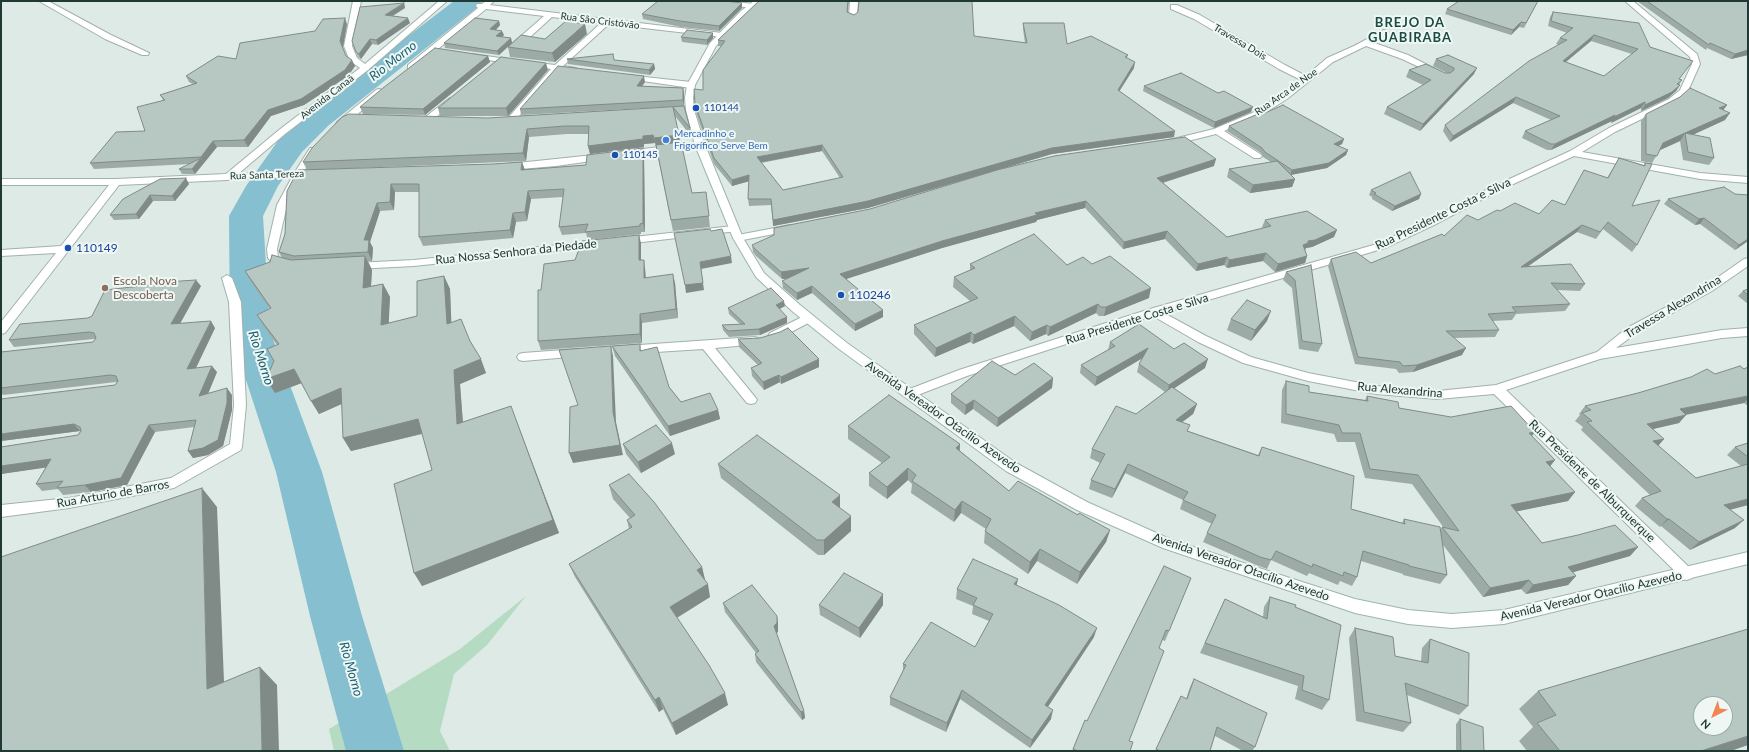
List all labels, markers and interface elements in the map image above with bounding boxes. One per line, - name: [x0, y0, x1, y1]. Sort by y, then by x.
- street label: Rua São Cristóvão: [560, 10, 640, 32]
- district label: BREJO DA GUABIRABA: [1368, 15, 1452, 46]
- street label: Travessa Dois: [1211, 21, 1269, 63]
- water label: Rio Morno: [366, 38, 420, 84]
- street label: Rua Arca de Noe: [1252, 66, 1320, 118]
- street label: Avenida Canaã: [298, 72, 356, 122]
- place label: 110144: [704, 102, 739, 114]
- marker: 110144: [691, 103, 701, 113]
- place label: Mercadinho e Frigorífico Serve Bem: [674, 128, 768, 152]
- marker: Mercadinho e Frigorífico Serve Bem: [661, 135, 671, 145]
- place label: 110145: [623, 149, 658, 161]
- marker: 110145: [610, 150, 620, 160]
- street label: Rua Santa Tereza: [230, 168, 304, 182]
- street label: Rua Presidente Costa e Silva: [1373, 175, 1513, 253]
- street label: Rua Nossa Senhora da Piedade: [434, 236, 598, 268]
- place label: 110149: [76, 241, 118, 255]
- marker: 110149: [63, 243, 73, 253]
- street label: Travessa Alexandrina: [1622, 272, 1724, 342]
- place label: Escola Nova Descoberta: [113, 274, 177, 302]
- marker: Escola Nova Descoberta: [100, 283, 110, 293]
- place label: 110246: [849, 288, 891, 302]
- marker: 110246: [836, 290, 846, 300]
- street label: Rua Presidente Costa e Silva: [1064, 290, 1210, 348]
- water label: Rio Morno: [245, 329, 277, 387]
- street label: Avenida Vereador Otacílio Azevedo: [863, 358, 1023, 476]
- street label: Rua Alexandrina: [1357, 379, 1443, 401]
- street label: Rua Presidente de Alburquerque: [1526, 417, 1658, 545]
- street label: Rua Arturio de Barros: [56, 477, 170, 511]
- street label: Avenida Vereador Otacílio Azevedo: [1151, 530, 1331, 604]
- street label: Avenida Vereador Otacílio Azevedo: [1499, 568, 1683, 624]
- water label: Rio Morno: [336, 640, 366, 698]
- north arrow: [1693, 696, 1733, 736]
- text: N: [1698, 717, 1713, 732]

